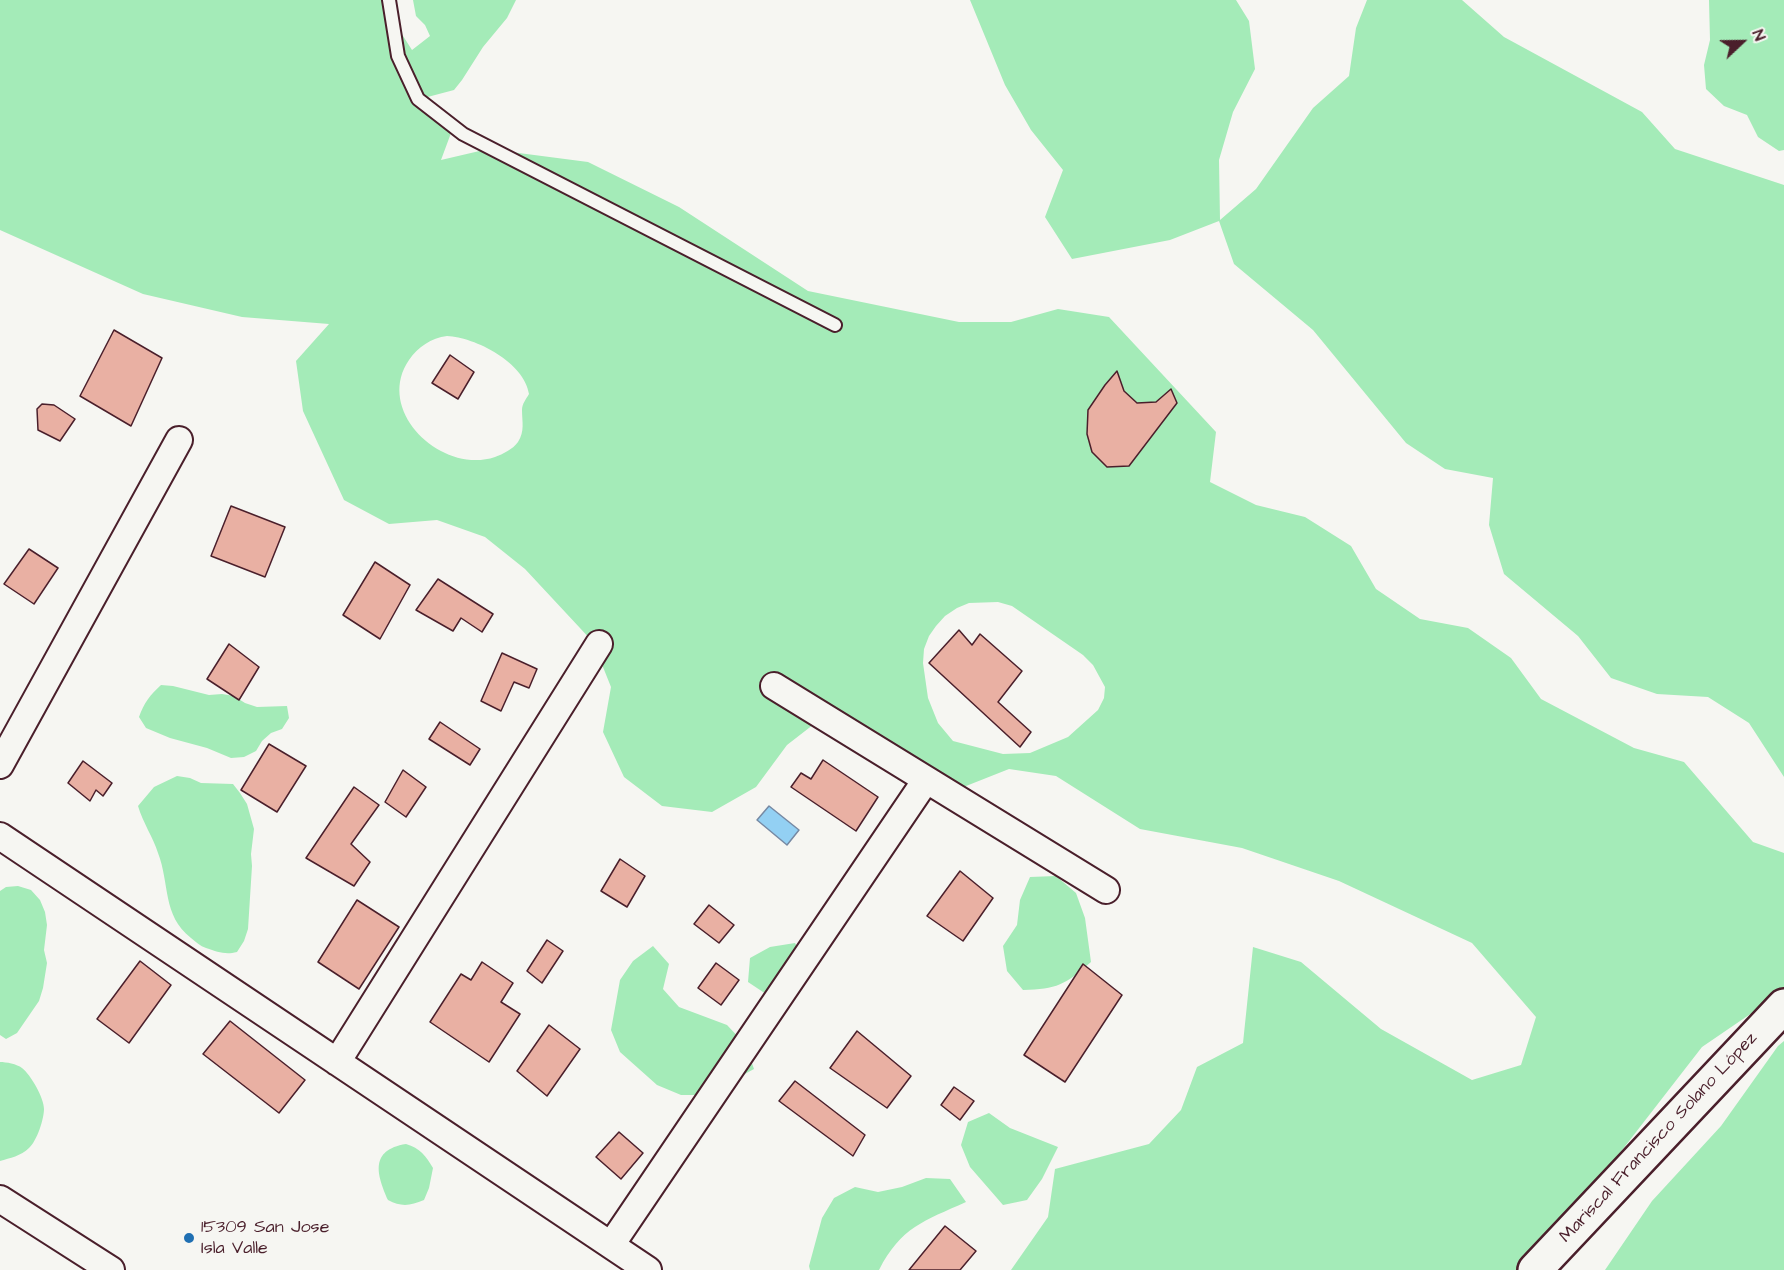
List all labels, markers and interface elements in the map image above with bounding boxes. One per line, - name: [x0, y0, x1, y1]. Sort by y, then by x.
- north arrow: [1712, 12, 1772, 72]
- text: N: [1747, 26, 1771, 44]
- street label: Mariscal Francisco Solano López: [1556, 1028, 1762, 1248]
- place label: 15309 San Jose Isla Valle: [201, 1217, 329, 1260]
- marker: 15309 San Jose Isla Valle: [182, 1231, 196, 1245]

